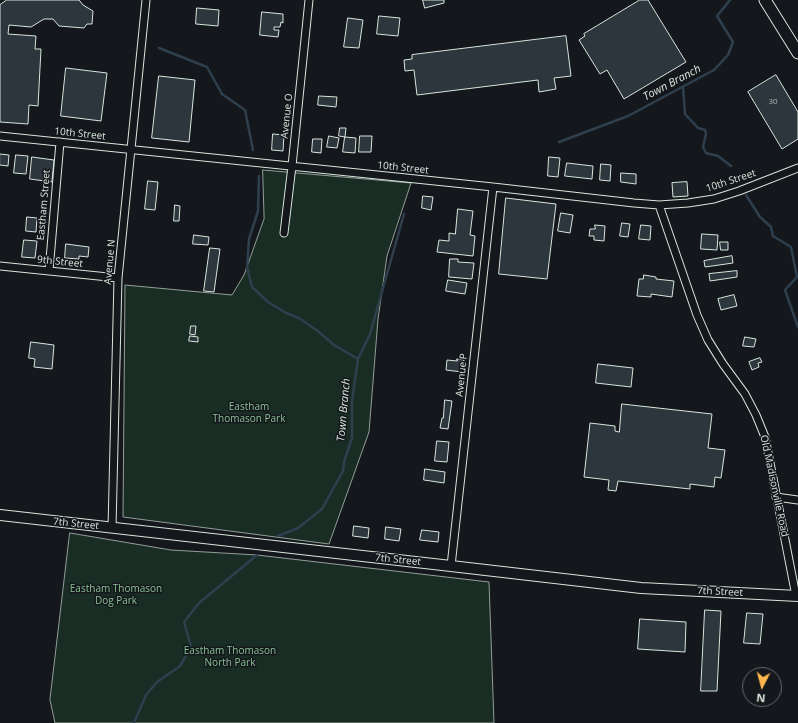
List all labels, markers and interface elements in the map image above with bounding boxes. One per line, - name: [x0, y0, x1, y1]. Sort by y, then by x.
- water label: Town Branch: [641, 62, 703, 104]
- street label: Avenue O: [279, 93, 295, 139]
- house number: 30: [768, 97, 778, 107]
- street label: 10th Street: [54, 125, 106, 143]
- street label: 10th Street: [377, 159, 429, 177]
- street label: 10th Street: [705, 167, 757, 195]
- street label: Eastham Street: [35, 169, 53, 241]
- street label: Avenue N: [102, 239, 118, 285]
- street label: 9th Street: [37, 254, 83, 270]
- street label: Avenue P: [454, 353, 470, 397]
- water label: Town Branch: [335, 378, 353, 442]
- park label: Eastham Thomason Park: [213, 401, 285, 424]
- street label: Old Madisonville Road: [757, 434, 791, 538]
- street label: 7th Street: [53, 516, 99, 532]
- street label: 7th Street: [375, 552, 421, 568]
- park label: Eastham Thomason Dog Park: [70, 583, 162, 606]
- street label: 7th Street: [697, 585, 743, 599]
- park label: Eastham Thomason North Park: [184, 645, 276, 668]
- north arrow: [742, 667, 782, 707]
- text: N: [756, 691, 766, 706]

